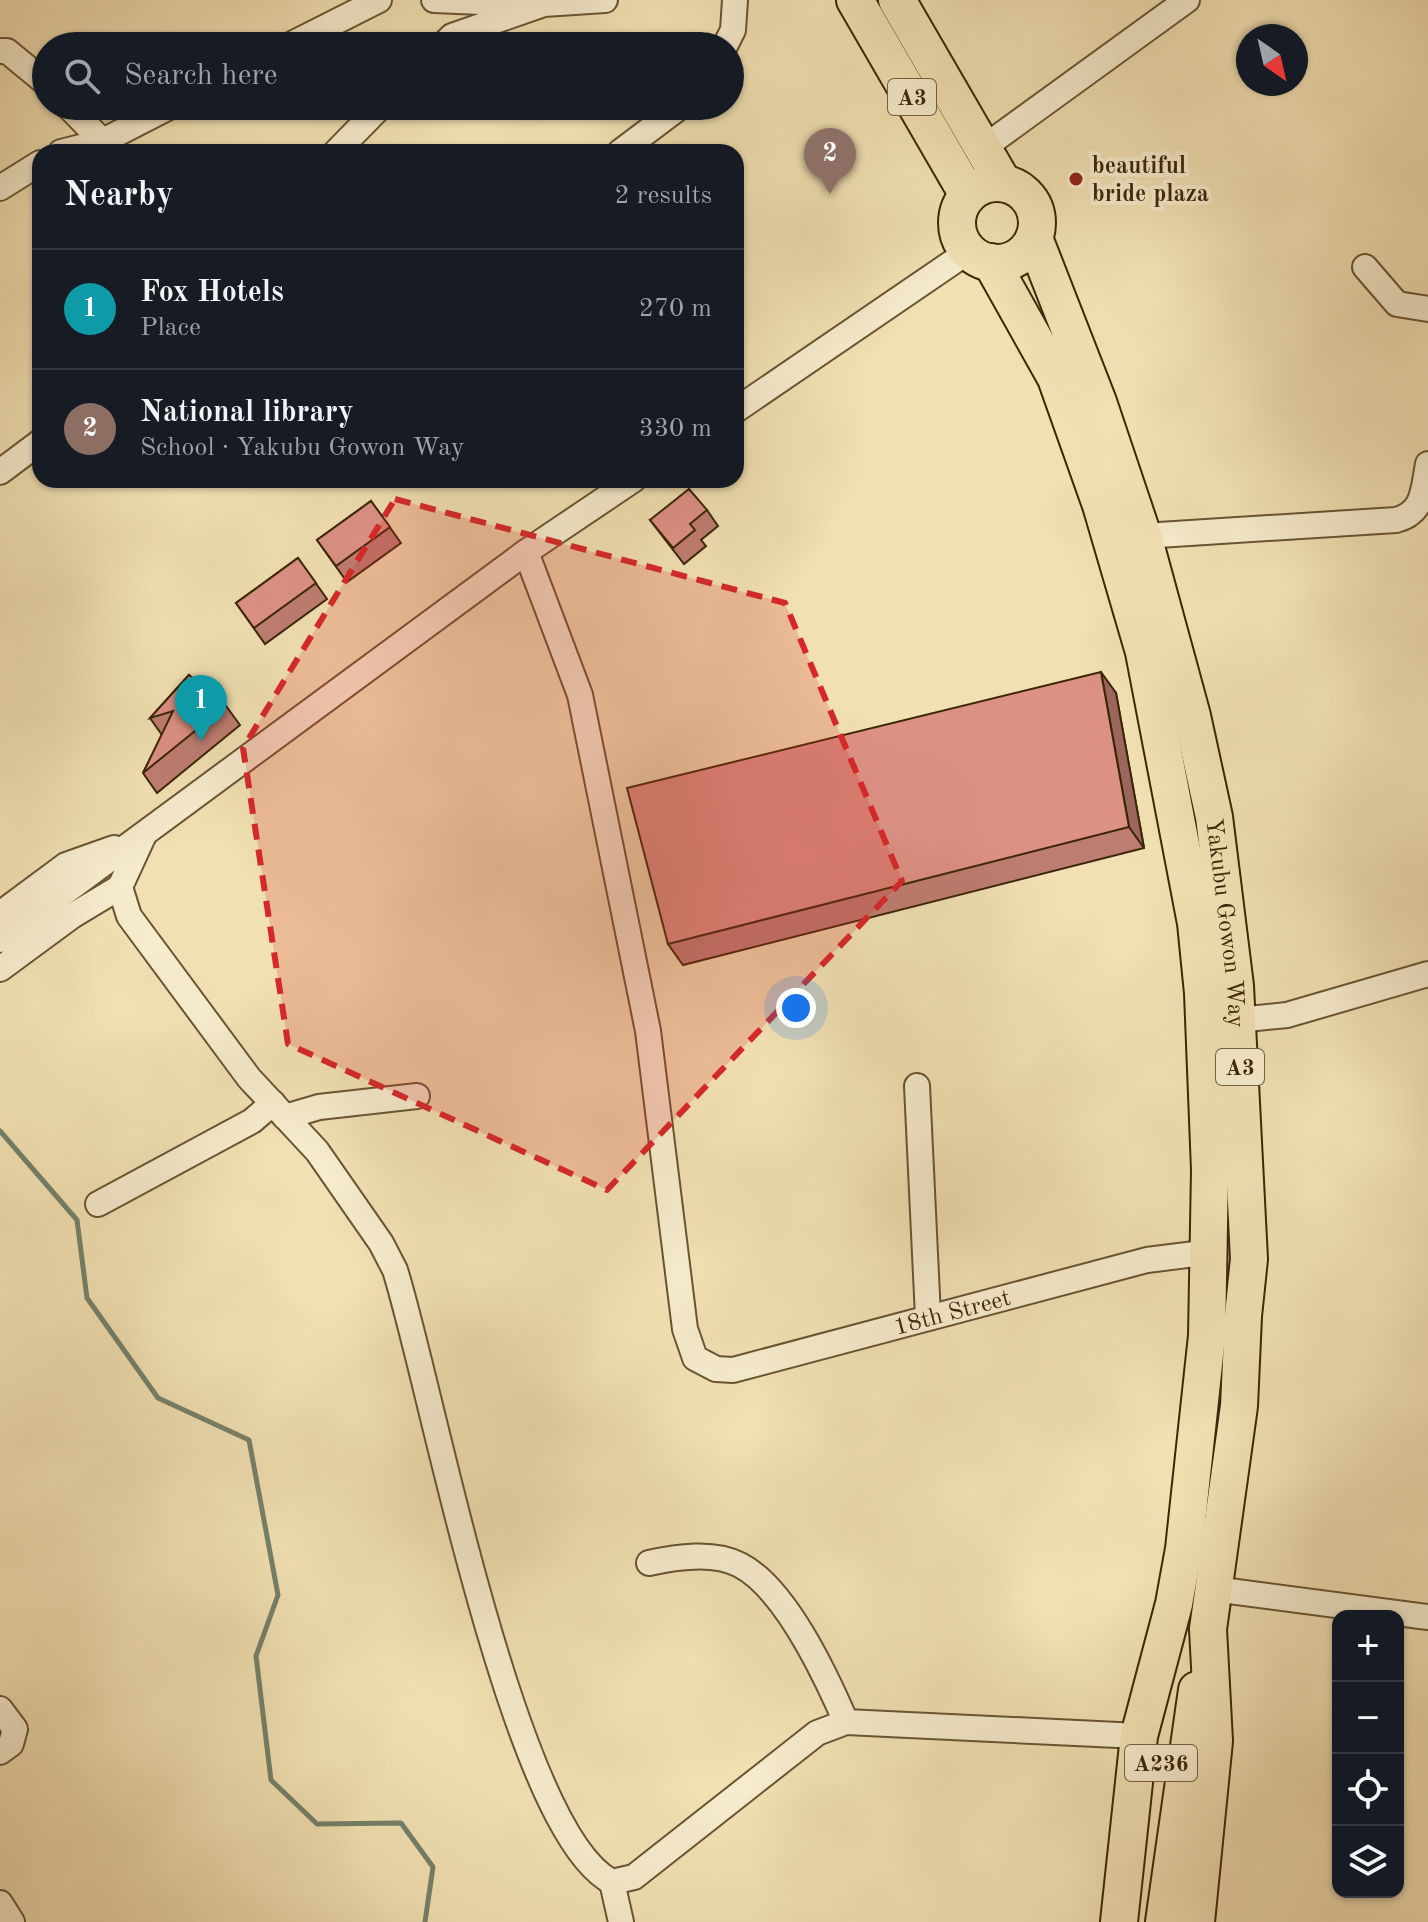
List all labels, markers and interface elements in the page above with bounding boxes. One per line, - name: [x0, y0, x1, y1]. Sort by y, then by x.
- north arrow: [1236, 24, 1308, 96]
- search box: [32, 32, 744, 120]
- icon: search: [60, 54, 104, 98]
- text: Search here: [124, 61, 278, 91]
- road number: A3: [888, 79, 936, 115]
- pin: 2: [804, 128, 856, 194]
- place label: beautiful bride plaza: [1092, 155, 1209, 207]
- marker: beautiful bride plaza: [1067, 170, 1085, 188]
- text: Nearby: [64, 179, 174, 213]
- text: 2 results: [614, 183, 712, 209]
- text: Fox Hotels: [140, 278, 284, 308]
- text: 1: [82, 296, 98, 322]
- text: 270 m: [639, 296, 712, 322]
- text: Place: [140, 315, 201, 341]
- text: National library: [140, 398, 354, 428]
- text: 2: [82, 416, 98, 442]
- text: 330 m: [639, 416, 712, 442]
- text: School · Yakubu Gowon Way: [140, 435, 464, 461]
- pin: 1: [175, 675, 227, 741]
- street label: Yakubu Gowon Way: [1200, 817, 1247, 1029]
- your location: [776, 988, 816, 1028]
- road number: A3: [1216, 1049, 1264, 1085]
- street label: 18th Street: [892, 1287, 1013, 1341]
- map controls: [1332, 1610, 1404, 1898]
- button: +: [1332, 1610, 1404, 1682]
- button: −: [1332, 1682, 1404, 1754]
- road number: A236: [1125, 1745, 1197, 1781]
- button: locate: [1332, 1754, 1404, 1826]
- button: layers: [1332, 1826, 1404, 1898]

